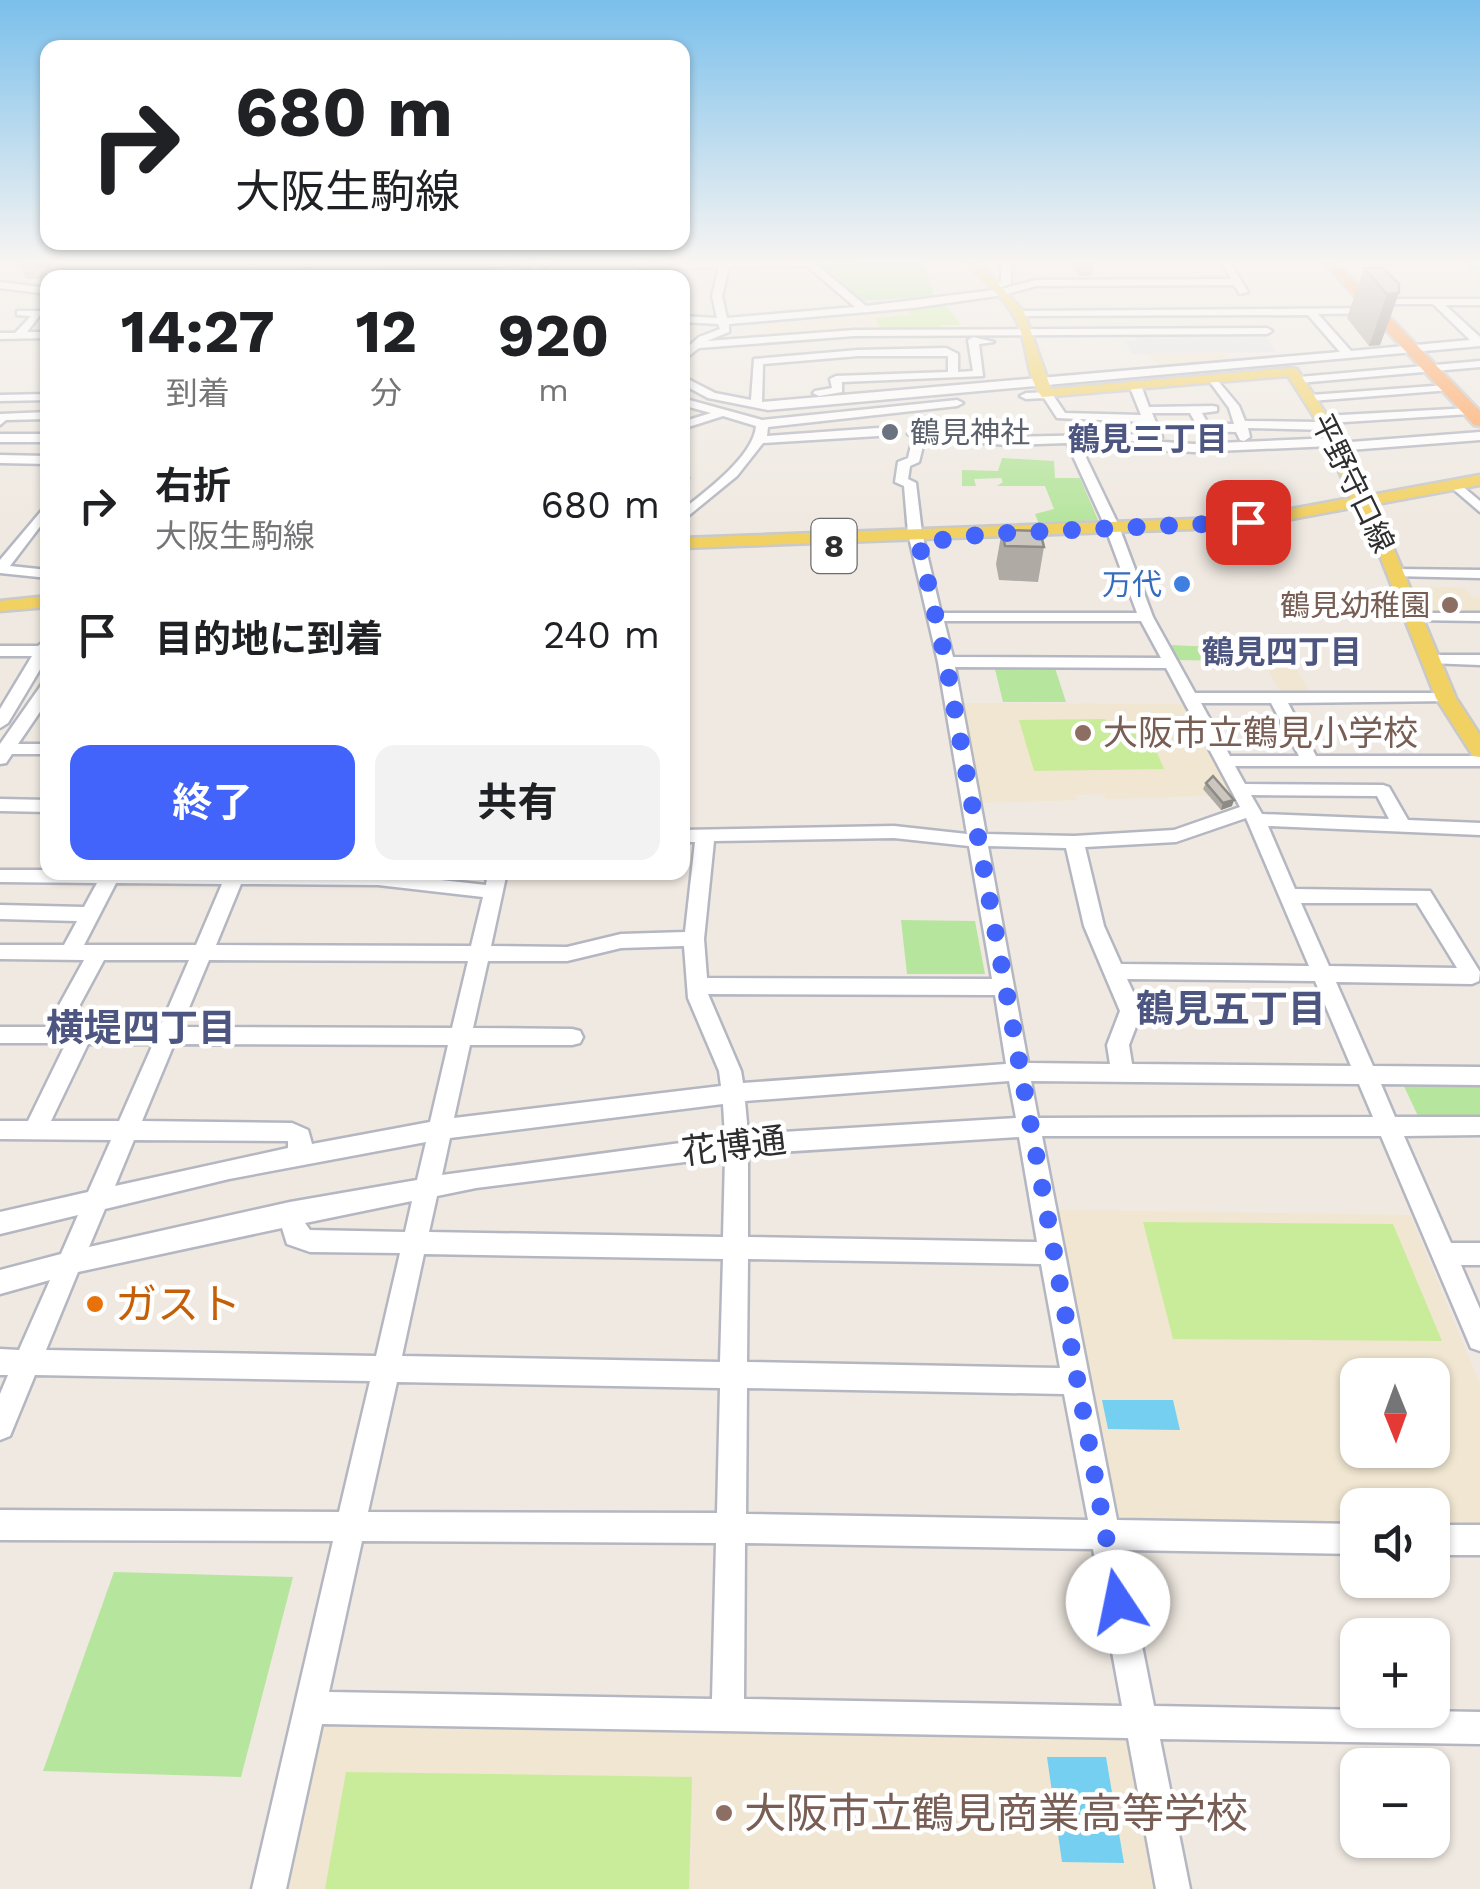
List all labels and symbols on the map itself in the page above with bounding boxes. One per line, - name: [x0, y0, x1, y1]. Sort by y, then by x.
- street label: 平野守口線: [1304, 408, 1402, 558]
- place label: 鶴見神社: [910, 415, 1030, 450]
- district label: 鶴見三丁目: [1068, 420, 1228, 458]
- marker: 鶴見神社: [879, 421, 901, 443]
- pin: [1206, 480, 1291, 565]
- road number: 8: [812, 519, 856, 573]
- place label: 万代: [1102, 567, 1162, 602]
- marker: 万代: [1171, 573, 1193, 595]
- place label: 鶴見幼稚園: [1280, 588, 1430, 623]
- marker: 鶴見幼稚園: [1439, 594, 1461, 616]
- district label: 鶴見四丁目: [1202, 633, 1362, 671]
- place label: 大阪市立鶴見小学校: [1103, 712, 1418, 754]
- marker: 大阪市立鶴見小学校: [1072, 722, 1094, 744]
- district label: 鶴見五丁目: [1136, 987, 1326, 1031]
- district label: 横堤四丁目: [46, 1006, 236, 1050]
- street label: 花博通: [679, 1119, 789, 1173]
- place label: ガスト: [115, 1280, 241, 1329]
- marker: ガスト: [84, 1293, 106, 1315]
- north arrow: [1340, 1358, 1450, 1468]
- position arrow: [1066, 1550, 1170, 1654]
- place label: 大阪市立鶴見商業高等学校: [744, 1789, 1248, 1838]
- marker: 大阪市立鶴見商業高等学校: [713, 1802, 735, 1824]

